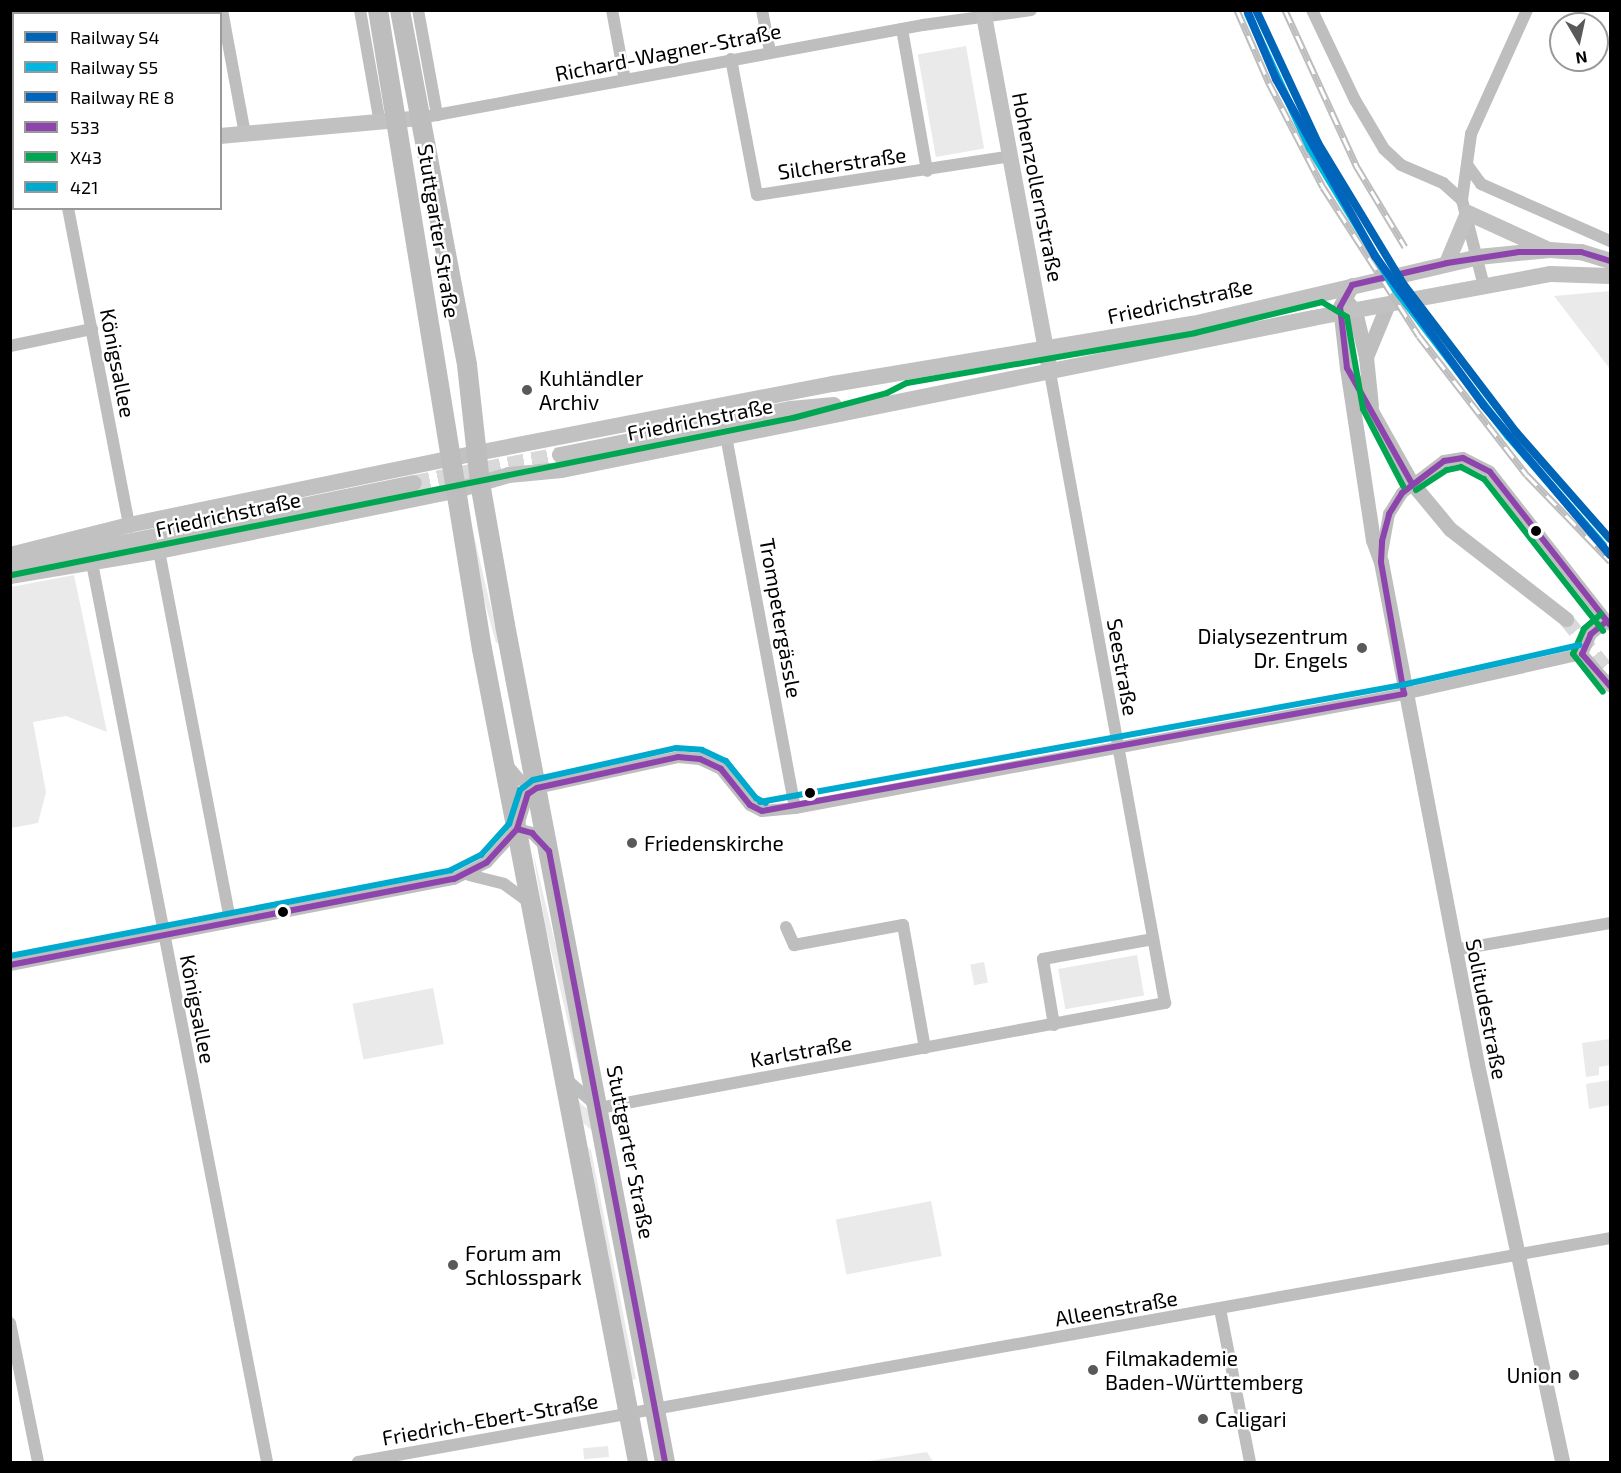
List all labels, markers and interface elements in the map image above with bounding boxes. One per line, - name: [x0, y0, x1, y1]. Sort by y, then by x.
- legend: [12, 12, 222, 210]
- north arrow: [1549, 12, 1609, 72]
- street label: Richard-Wagner-Straße: [553, 18, 783, 86]
- text: Railway S4: [70, 26, 160, 48]
- text: N: [1574, 48, 1589, 69]
- text: Railway S5: [70, 56, 158, 78]
- text: Railway RE 8: [70, 86, 175, 108]
- street label: Hohenzollernstraße: [1007, 90, 1069, 284]
- text: 533: [70, 116, 100, 138]
- street label: Stuttgarter Straße: [413, 142, 465, 320]
- street label: Silcherstraße: [776, 142, 908, 184]
- text: X43: [70, 146, 102, 168]
- text: 421: [70, 176, 98, 198]
- street label: Friedrichstraße: [1105, 273, 1255, 329]
- street label: Königsallee: [95, 306, 141, 420]
- place label: Kuhländler Archiv: [539, 365, 643, 415]
- marker: Kuhländler Archiv: [520, 383, 534, 397]
- street label: Friedrichstraße: [625, 393, 775, 445]
- street label: Friedrichstraße: [153, 486, 303, 542]
- unlabelled marker: [1530, 525, 1542, 537]
- street label: Trompetergässle: [755, 536, 807, 700]
- street label: Seestraße: [1102, 616, 1144, 718]
- place label: Dialysezentrum Dr. Engels: [1198, 623, 1348, 673]
- marker: Dialysezentrum Dr. Engels: [1353, 639, 1371, 657]
- unlabelled marker: [804, 787, 816, 799]
- place label: Friedenskirche: [644, 830, 784, 856]
- marker: Friedenskirche: [625, 836, 639, 850]
- unlabelled marker: [277, 906, 289, 918]
- street label: Solitudestraße: [1461, 937, 1513, 1081]
- street label: Königsallee: [175, 952, 221, 1066]
- street label: Karlstraße: [748, 1030, 854, 1072]
- street label: Stuttgarter Straße: [602, 1063, 660, 1241]
- place label: Forum am Schlosspark: [465, 1240, 582, 1290]
- marker: Forum am Schlosspark: [446, 1258, 460, 1272]
- street label: Alleenstraße: [1053, 1285, 1179, 1331]
- place label: Filmakademie Baden-Württemberg: [1105, 1345, 1303, 1395]
- place label: Union: [1506, 1362, 1562, 1388]
- marker: Filmakademie Baden-Württemberg: [1086, 1363, 1100, 1377]
- marker: Union: [1567, 1368, 1581, 1382]
- street label: Friedrich-Ebert-Straße: [380, 1388, 600, 1450]
- place label: Caligari: [1215, 1406, 1287, 1432]
- marker: Caligari: [1196, 1412, 1210, 1426]

